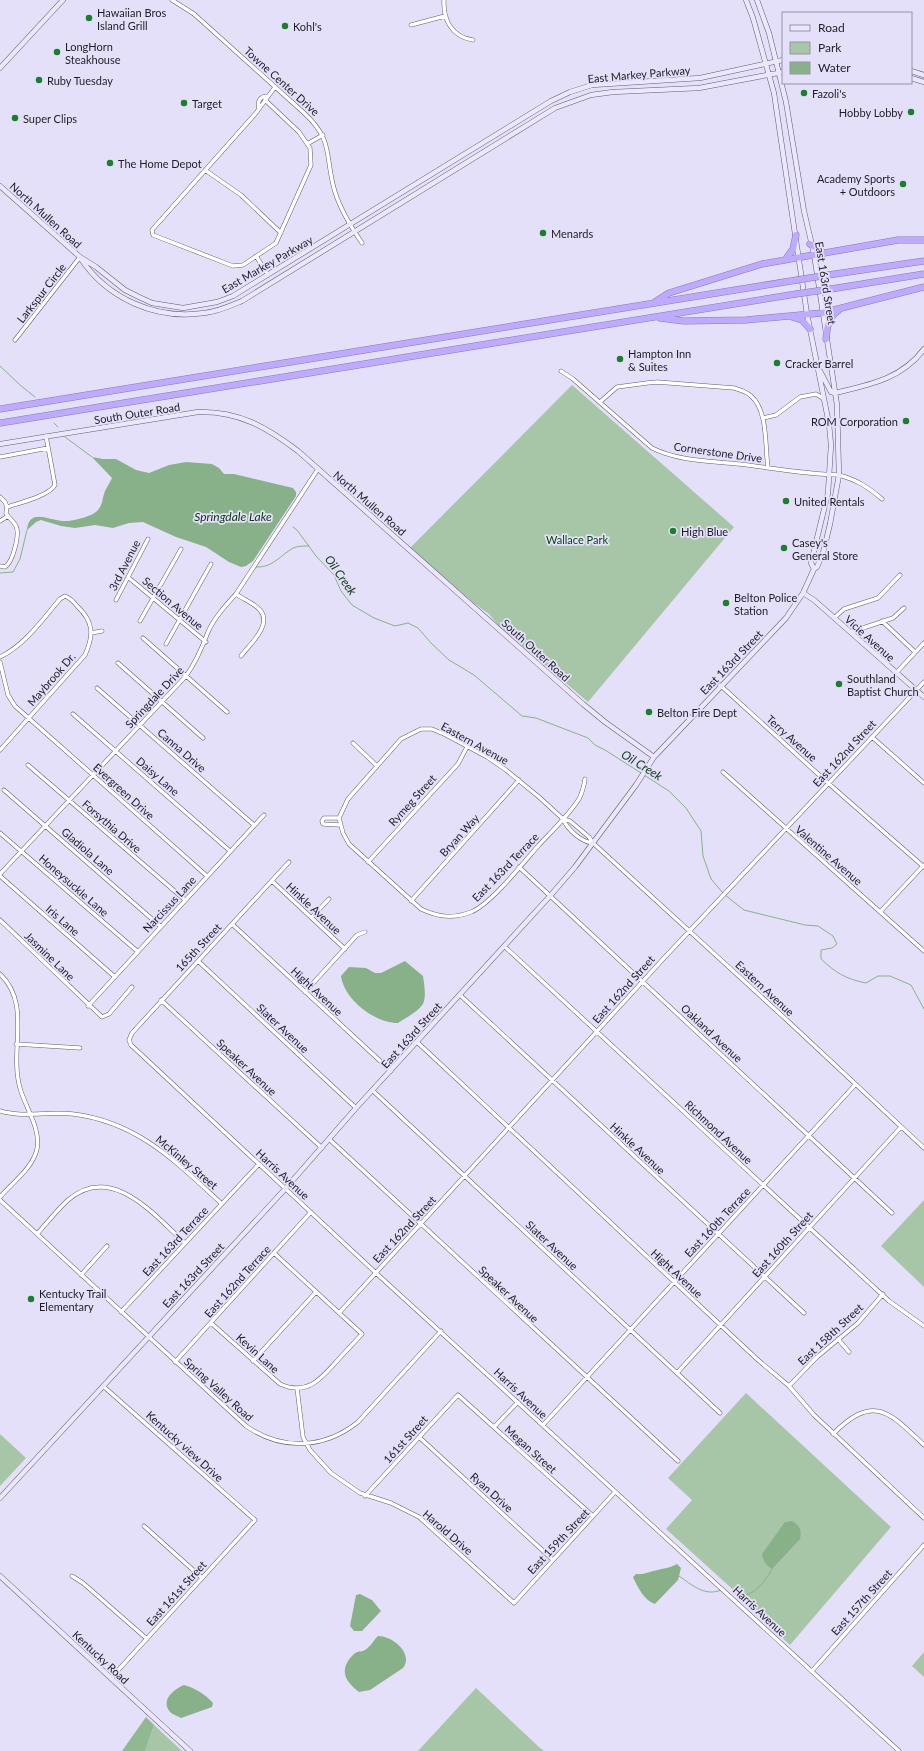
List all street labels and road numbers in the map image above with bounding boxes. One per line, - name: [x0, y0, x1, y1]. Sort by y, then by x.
- street label: Towne Center Drive: [242, 44, 322, 118]
- street label: East Markey Parkway: [587, 63, 691, 85]
- street label: North Mullen Road: [7, 179, 85, 251]
- street label: East Markey Parkway: [219, 232, 315, 295]
- street label: East 163rd Street: [813, 240, 839, 326]
- street label: Larkspur Circle: [14, 261, 68, 325]
- street label: South Outer Road: [93, 400, 181, 426]
- street label: Cornerstone Drive: [673, 439, 763, 465]
- street label: North Mullen Road: [331, 468, 409, 538]
- street label: 3rd Avenue: [106, 537, 142, 593]
- street label: Section Avenue: [140, 574, 206, 632]
- street label: Vicie Avenue: [842, 612, 898, 664]
- street label: South Outer Road: [499, 616, 573, 684]
- street label: East 163rd Street: [697, 627, 765, 697]
- street label: Maybrook Dr.: [24, 650, 78, 708]
- street label: Springdale Drive: [122, 663, 186, 731]
- street label: Terry Avenue: [764, 712, 820, 764]
- street label: East 162nd Street: [810, 717, 878, 789]
- street label: Eastern Avenue: [439, 719, 511, 767]
- street label: Canna Drive: [155, 726, 209, 775]
- street label: Daisy Lane: [134, 754, 182, 798]
- street label: Evergreen Drive: [91, 760, 157, 822]
- street label: Rymeg Street: [386, 772, 439, 828]
- street label: Forsythia Drive: [80, 797, 144, 855]
- street label: Bryan Way: [437, 811, 482, 859]
- street label: Valentine Avenue: [793, 822, 865, 888]
- street label: Gladiola Lane: [59, 825, 117, 877]
- street label: East 163rd Terrace: [469, 830, 541, 904]
- street label: Honeysuckle Lane: [37, 851, 112, 919]
- street label: Narcissus Lane: [140, 873, 198, 935]
- street label: Hinkle Avenue: [284, 879, 344, 937]
- street label: Iris Lane: [44, 902, 83, 938]
- street label: 165th Street: [172, 920, 224, 974]
- street label: Jasmine Lane: [22, 929, 78, 983]
- street label: East 162nd Street: [589, 952, 657, 1025]
- street label: Eastern Avenue: [733, 958, 797, 1019]
- street label: Hight Avenue: [289, 964, 346, 1018]
- street label: East 163rd Street: [378, 999, 444, 1071]
- street label: Slater Avenue: [254, 1001, 312, 1055]
- street label: Oakland Avenue: [679, 1001, 745, 1065]
- street label: Speaker Avenue: [214, 1036, 280, 1098]
- street label: Richmond Avenue: [683, 1097, 755, 1167]
- street label: Hinkle Avenue: [608, 1119, 668, 1177]
- street label: McKinley Street: [153, 1132, 221, 1192]
- street label: Harris Avenue: [254, 1146, 312, 1202]
- street label: East 160th Terrace: [681, 1184, 753, 1259]
- street label: East 162nd Street: [370, 1193, 438, 1265]
- street label: East 163rd Terrace: [139, 1203, 211, 1278]
- street label: East 160th Street: [749, 1208, 815, 1280]
- street label: Slater Avenue: [523, 1218, 581, 1272]
- street label: East 163rd Street: [160, 1240, 226, 1310]
- street label: East 162nd Terrace: [201, 1242, 273, 1320]
- street label: Hight Avenue: [649, 1246, 706, 1300]
- street label: Speaker Avenue: [476, 1263, 542, 1325]
- street label: East 158th Street: [795, 1300, 865, 1367]
- street label: Kevin Lane: [234, 1330, 282, 1376]
- street label: Spring Valley Road: [182, 1355, 256, 1423]
- street label: Harris Avenue: [492, 1365, 550, 1421]
- street label: Kentucky view Drive: [144, 1408, 226, 1484]
- street label: 161st Street: [380, 1412, 430, 1466]
- street label: Megan Street: [503, 1422, 560, 1476]
- street label: Ryan Drive: [468, 1469, 516, 1515]
- street label: East 159th Street: [525, 1506, 592, 1576]
- street label: Harold Drive: [421, 1507, 476, 1557]
- street label: East 161st Street: [143, 1558, 209, 1628]
- street label: East 157th Street: [828, 1566, 894, 1638]
- street label: Harris Avenue: [731, 1583, 789, 1639]
- street label: Kentucky Road: [70, 1628, 132, 1686]

